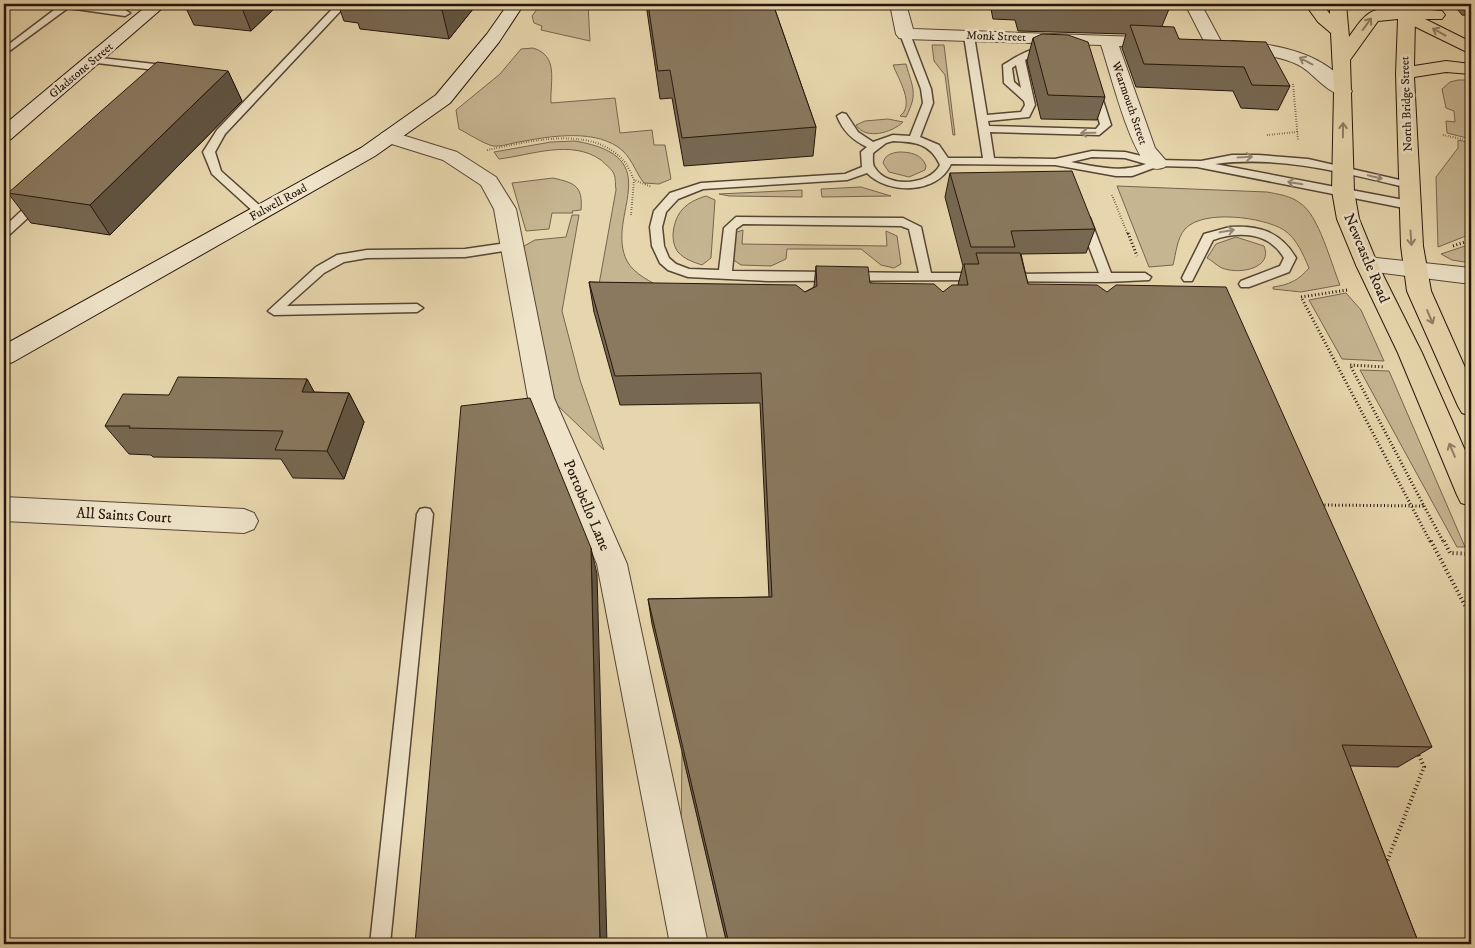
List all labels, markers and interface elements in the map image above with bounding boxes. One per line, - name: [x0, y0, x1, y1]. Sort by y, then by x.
- one-way arrow: [1362, 17, 1372, 31]
- one-way arrow: [1432, 27, 1446, 37]
- street label: Monk Street: [966, 28, 1026, 45]
- street label: Gladstone Street: [46, 39, 116, 101]
- one-way arrow: [1299, 55, 1313, 65]
- street label: North Bridge Street: [1397, 56, 1416, 152]
- street label: Wearmouth Street: [1108, 59, 1151, 147]
- one-way arrow: [1338, 122, 1348, 138]
- one-way arrow: [1080, 128, 1096, 138]
- one-way arrow: [1237, 152, 1253, 161]
- one-way arrow: [1367, 173, 1383, 182]
- one-way arrow: [1287, 177, 1303, 187]
- street label: Fulwell Road: [247, 180, 310, 224]
- street label: Newcastle Road: [1339, 211, 1394, 306]
- one-way arrow: [1219, 225, 1235, 235]
- one-way arrow: [1407, 229, 1416, 245]
- one-way arrow: [1425, 309, 1435, 324]
- one-way arrow: [1447, 443, 1456, 458]
- street label: Portobello Lane: [559, 457, 614, 554]
- street label: All Saints Court: [76, 504, 172, 527]

